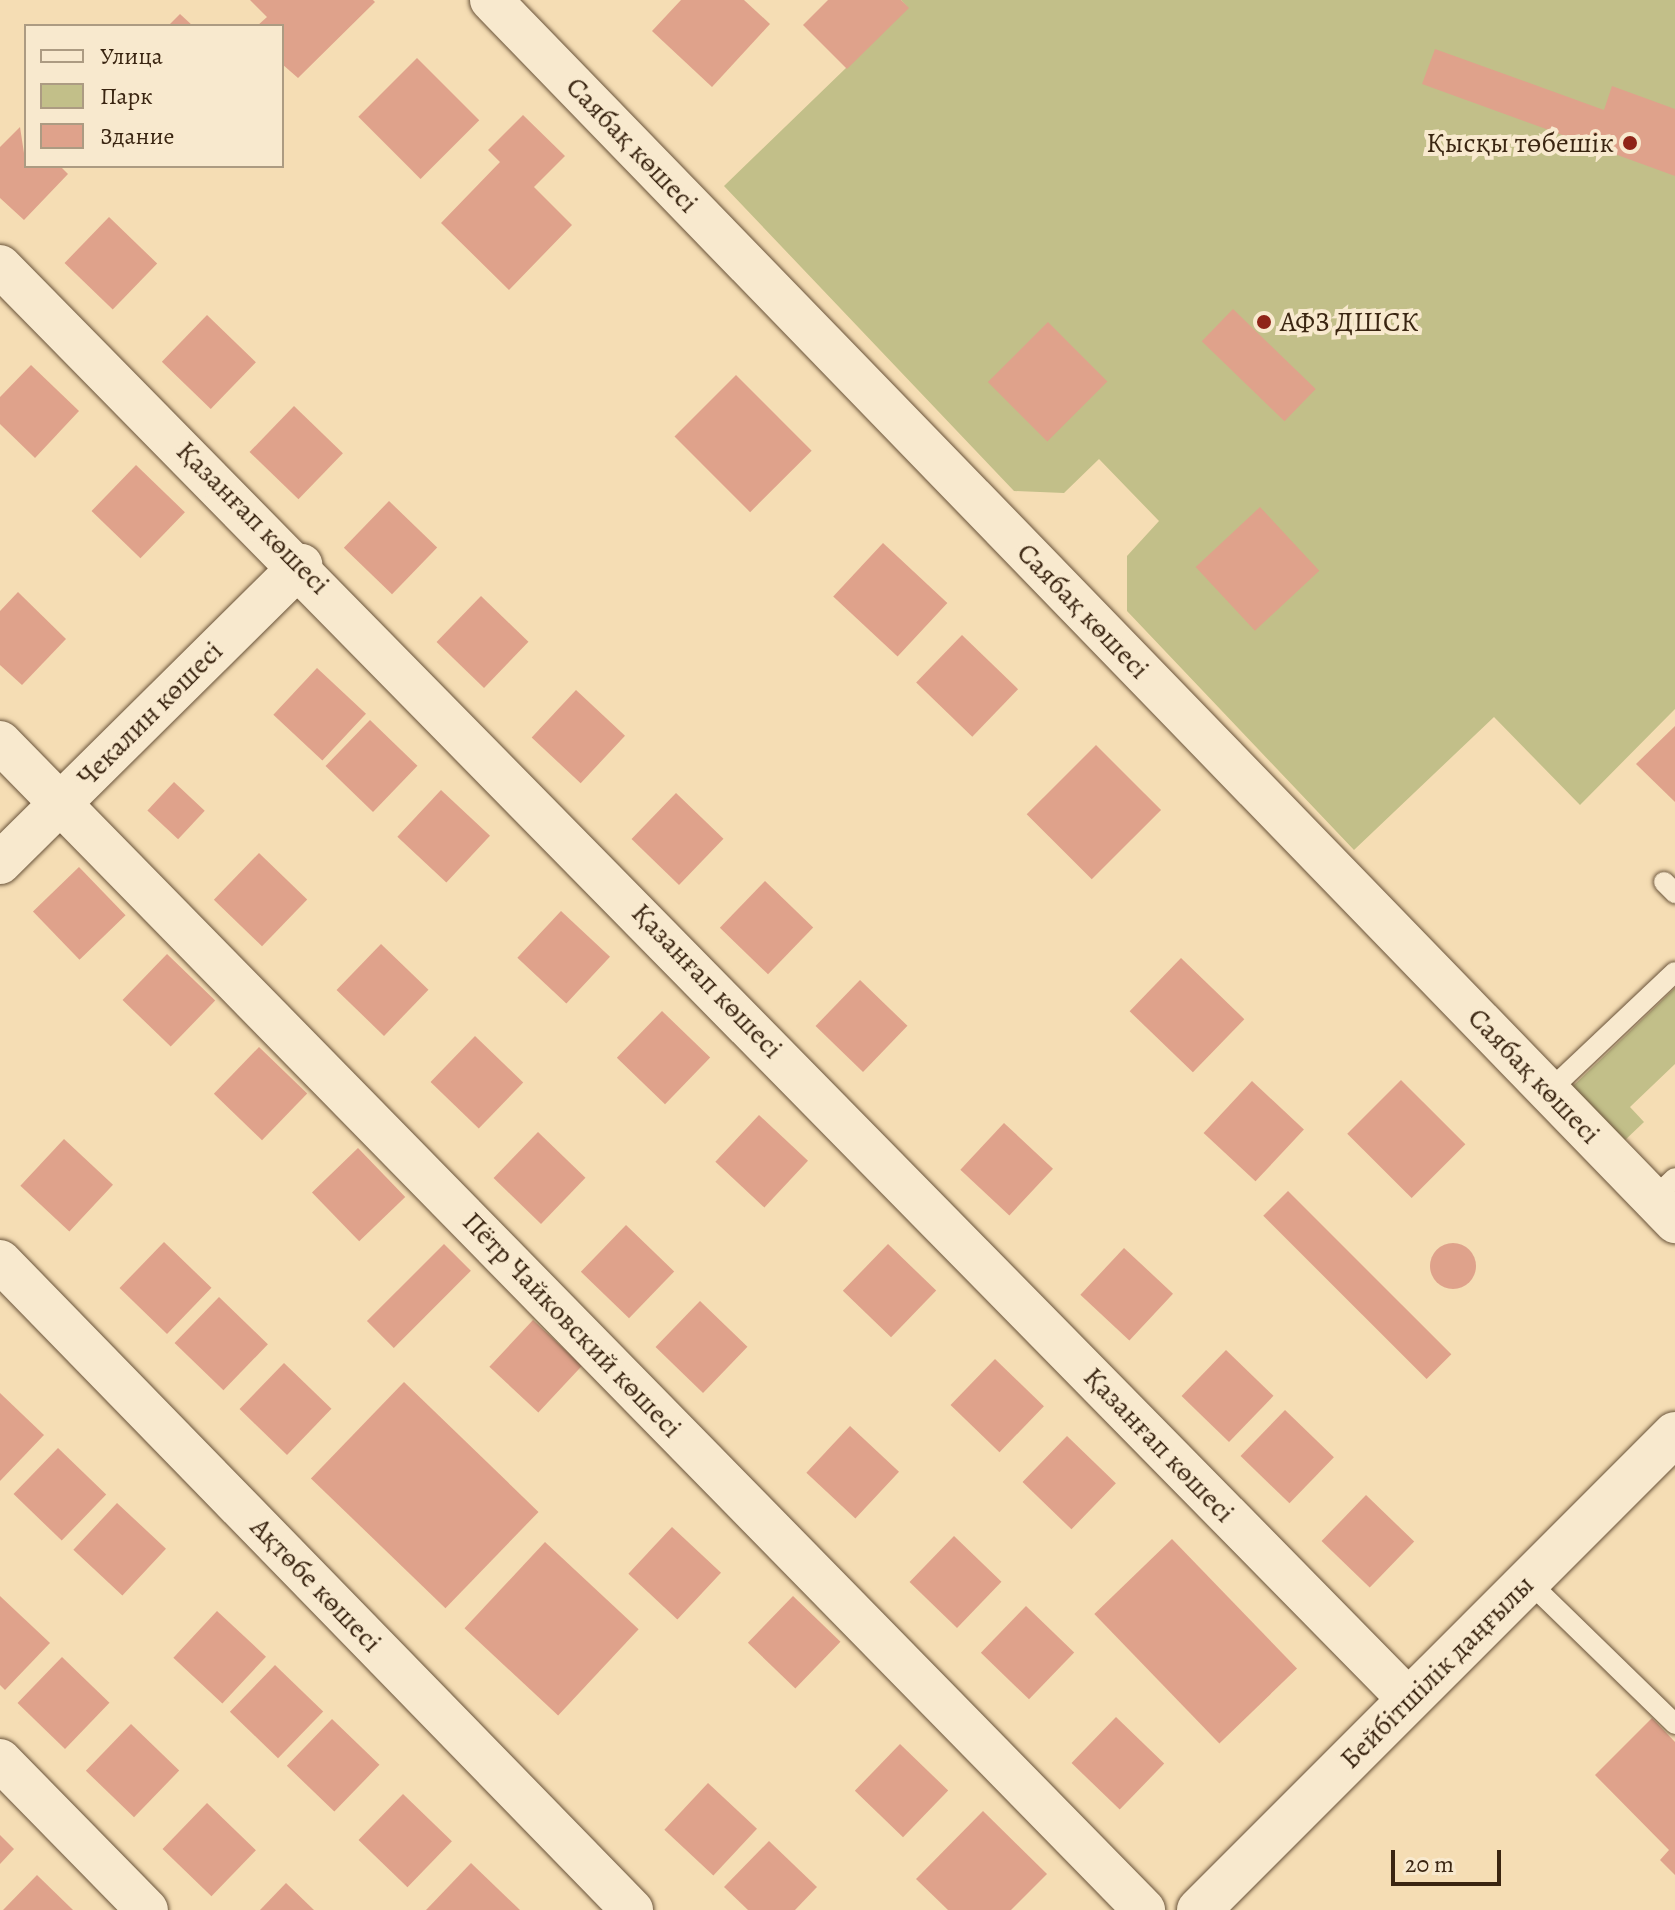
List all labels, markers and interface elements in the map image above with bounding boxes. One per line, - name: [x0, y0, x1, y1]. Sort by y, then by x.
- legend: [24, 24, 284, 168]
- text: Улица: [100, 40, 163, 72]
- street label: Саябақ көшесі: [559, 70, 705, 220]
- text: Парк: [100, 80, 153, 112]
- text: Здание: [100, 120, 175, 152]
- place label: Қысқы төбешік: [1427, 126, 1614, 160]
- marker: Қысқы төбешік: [1621, 134, 1639, 152]
- place label: АФЗ ДШСК: [1280, 305, 1418, 339]
- marker: АФЗ ДШСК: [1255, 313, 1273, 331]
- street label: Қазанғап көшесі: [170, 435, 336, 601]
- street label: Саябақ көшесі: [1010, 536, 1156, 686]
- street label: Чекалин көшесі: [70, 634, 230, 794]
- street label: Қазанғап көшесі: [625, 897, 789, 1065]
- street label: Саябақ көшесі: [1461, 1001, 1607, 1151]
- street label: Пётр Чайковский көшесі: [455, 1205, 689, 1445]
- street label: Қазанғап көшесі: [1077, 1361, 1241, 1529]
- street label: Ақтөбе көшесі: [243, 1511, 389, 1659]
- street label: Бейбітшілік даңғылы: [1333, 1568, 1541, 1776]
- scale bar: [1395, 1834, 1505, 1884]
- text: 20 m: [1405, 1848, 1454, 1880]

